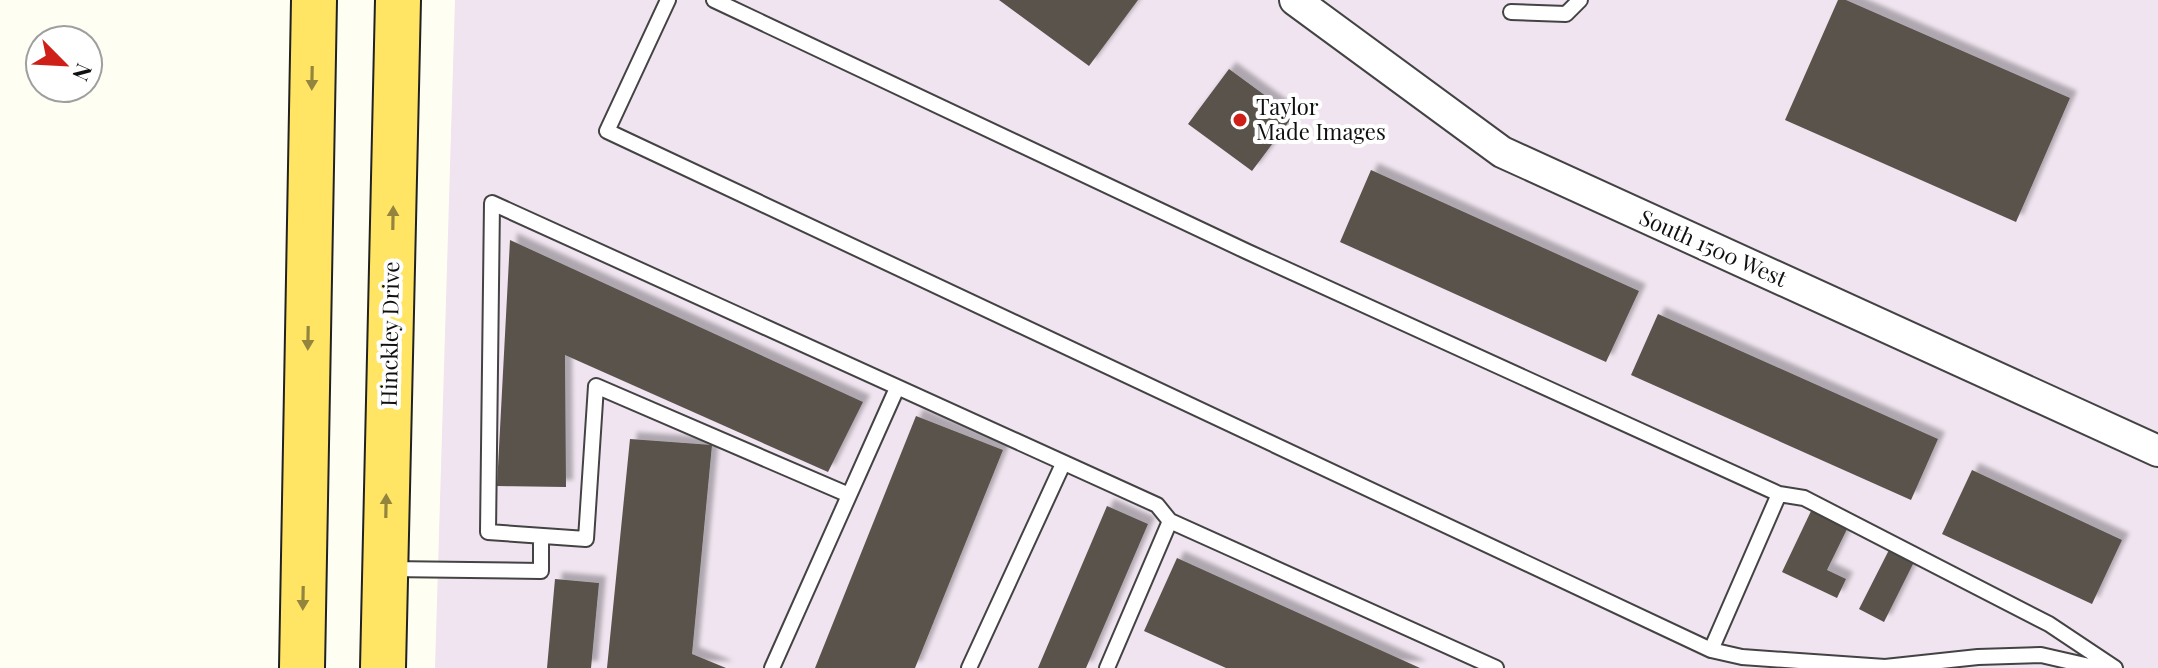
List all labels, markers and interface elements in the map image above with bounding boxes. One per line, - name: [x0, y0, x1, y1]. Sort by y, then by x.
- north arrow: [24, 24, 104, 104]
- text: N: [66, 59, 100, 86]
- one-way arrow: [306, 66, 319, 91]
- place label: Taylor Made Images: [1256, 91, 1386, 146]
- marker: Taylor Made Images: [1231, 111, 1249, 129]
- street label: South 1500 West: [1635, 201, 1793, 293]
- one-way arrow: [386, 205, 399, 230]
- street label: Hinckley Drive: [373, 261, 405, 407]
- one-way arrow: [301, 326, 314, 351]
- one-way arrow: [380, 493, 392, 518]
- one-way arrow: [297, 586, 309, 611]

